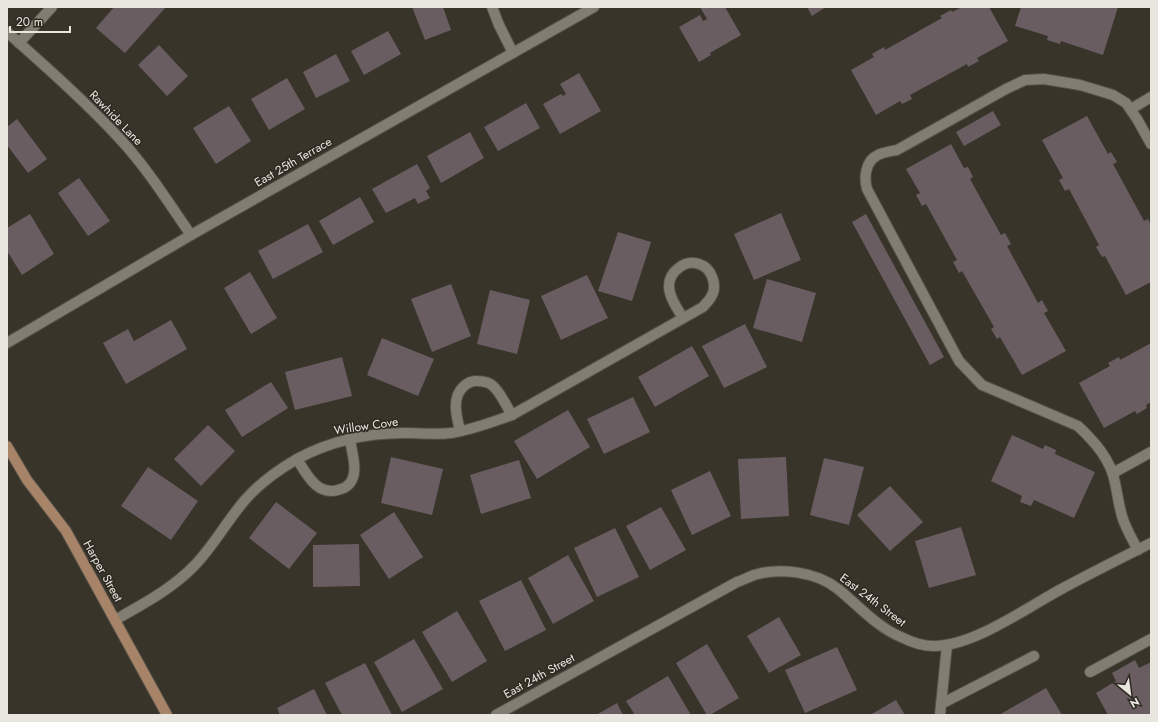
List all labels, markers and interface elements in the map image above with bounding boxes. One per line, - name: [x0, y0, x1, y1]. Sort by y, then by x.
- scale bar: [10, 8, 70, 34]
- text: 20 m: [16, 13, 43, 31]
- street label: Rawhide Lane: [85, 86, 147, 150]
- street label: East 25th Terrace: [251, 133, 335, 191]
- street label: Willow Cove: [333, 413, 399, 439]
- street label: Harper Street: [79, 537, 127, 605]
- street label: East 24th Street: [836, 569, 910, 631]
- street label: East 24th Street: [500, 649, 578, 703]
- north arrow: [1110, 674, 1150, 714]
- text: N: [1127, 694, 1143, 712]

